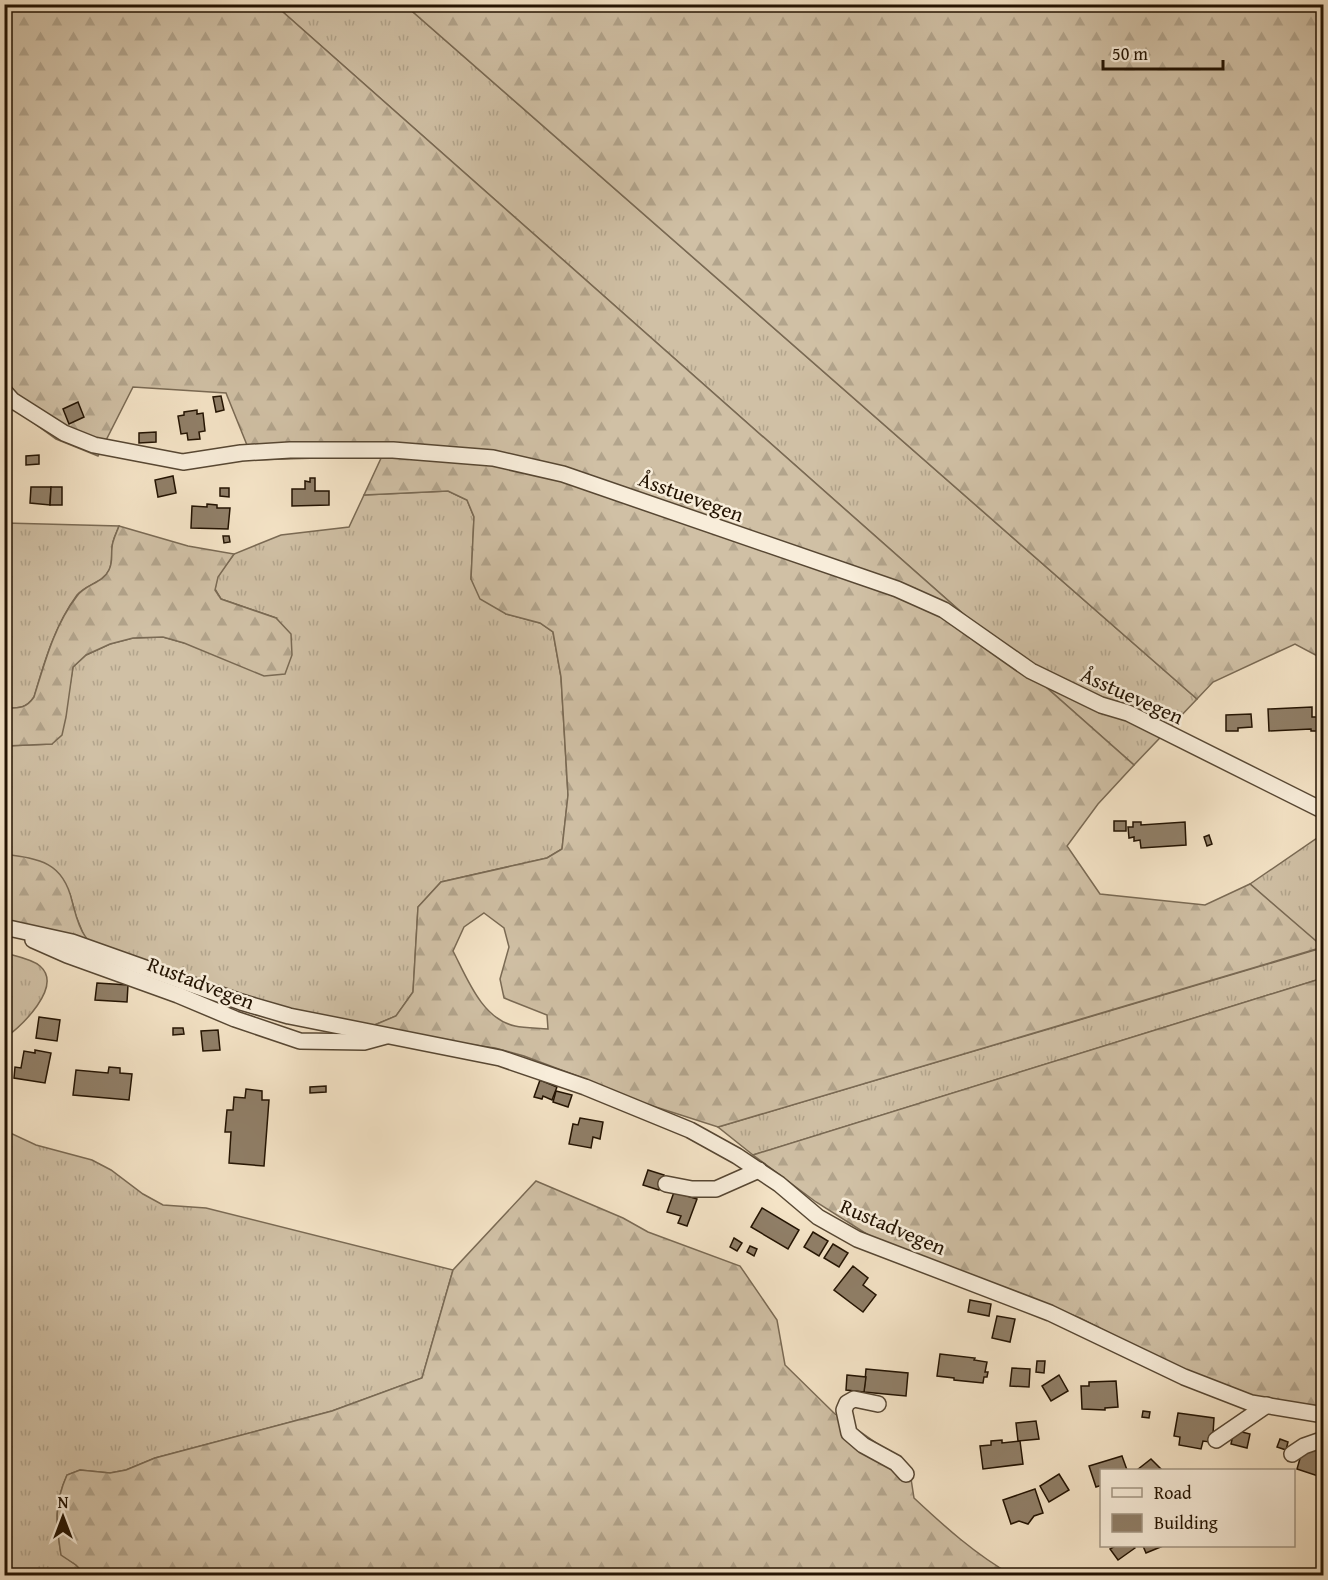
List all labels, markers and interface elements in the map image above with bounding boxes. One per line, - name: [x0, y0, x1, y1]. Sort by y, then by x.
- scale bar: [1103, 33, 1223, 71]
- text: 50 m: [1112, 40, 1148, 67]
- street label: Åsstuevegen: [634, 463, 748, 530]
- street label: Åsstuevegen: [1076, 659, 1189, 732]
- street label: Rustadvegen: [143, 948, 259, 1017]
- street label: Rustadvegen: [835, 1190, 951, 1263]
- legend: [1100, 1469, 1295, 1547]
- text: Road: [1154, 1479, 1192, 1506]
- north arrow: [33, 1487, 93, 1547]
- text: N: [58, 1490, 69, 1514]
- text: Building: [1154, 1509, 1218, 1536]

